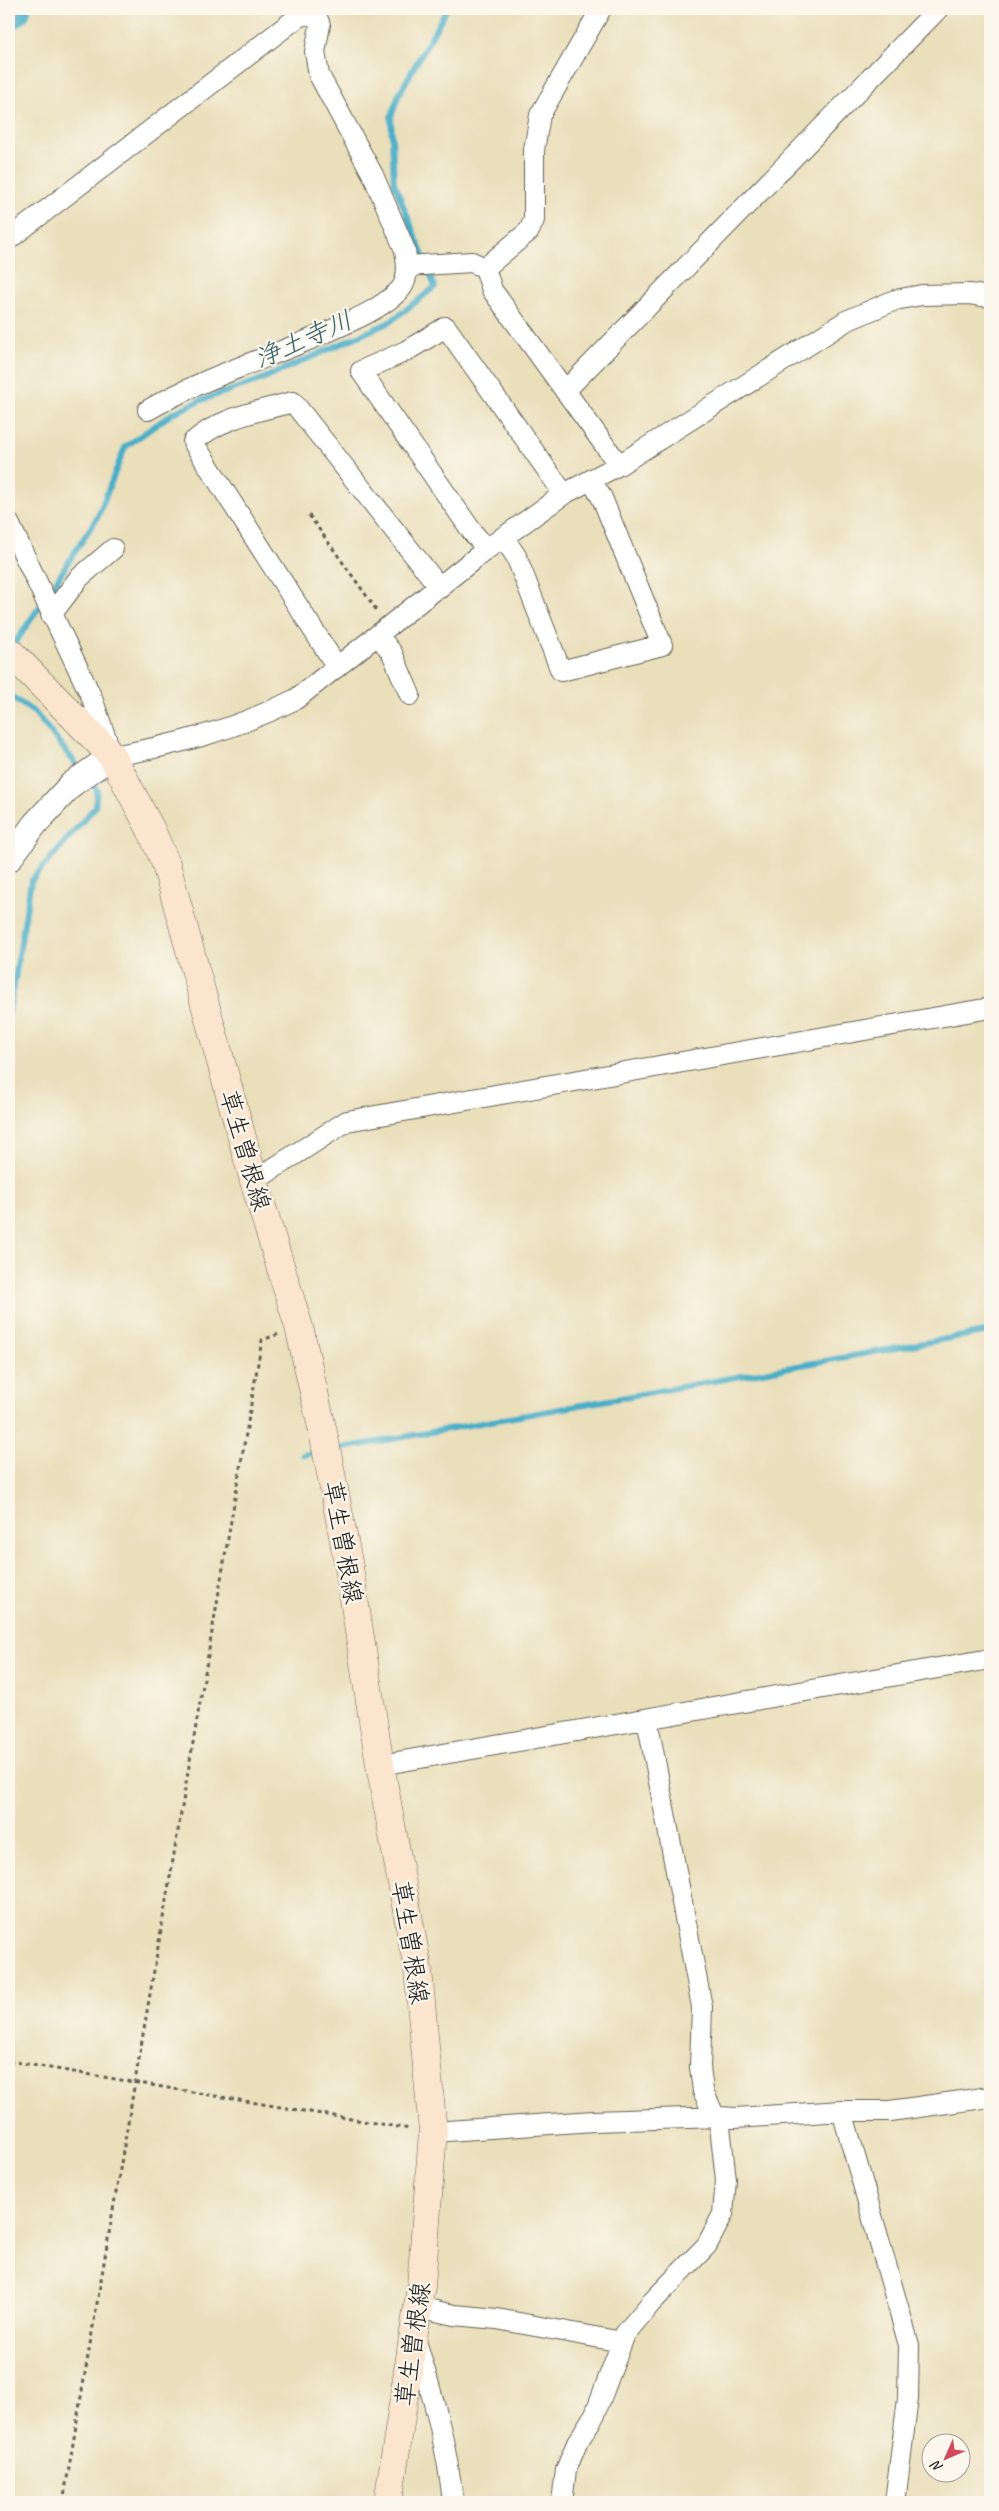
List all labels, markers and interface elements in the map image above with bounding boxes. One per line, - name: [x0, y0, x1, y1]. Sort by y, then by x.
- water label: 浄土寺川: [249, 303, 357, 376]
- street label: 草生曽根線: [212, 1086, 278, 1215]
- street label: 草生曽根線: [316, 1478, 370, 1607]
- street label: 草生曽根線: [384, 1878, 436, 2006]
- street label: 草生曽根線: [388, 2280, 438, 2408]
- north arrow: [922, 2434, 972, 2484]
- text: N: [926, 2456, 946, 2476]

